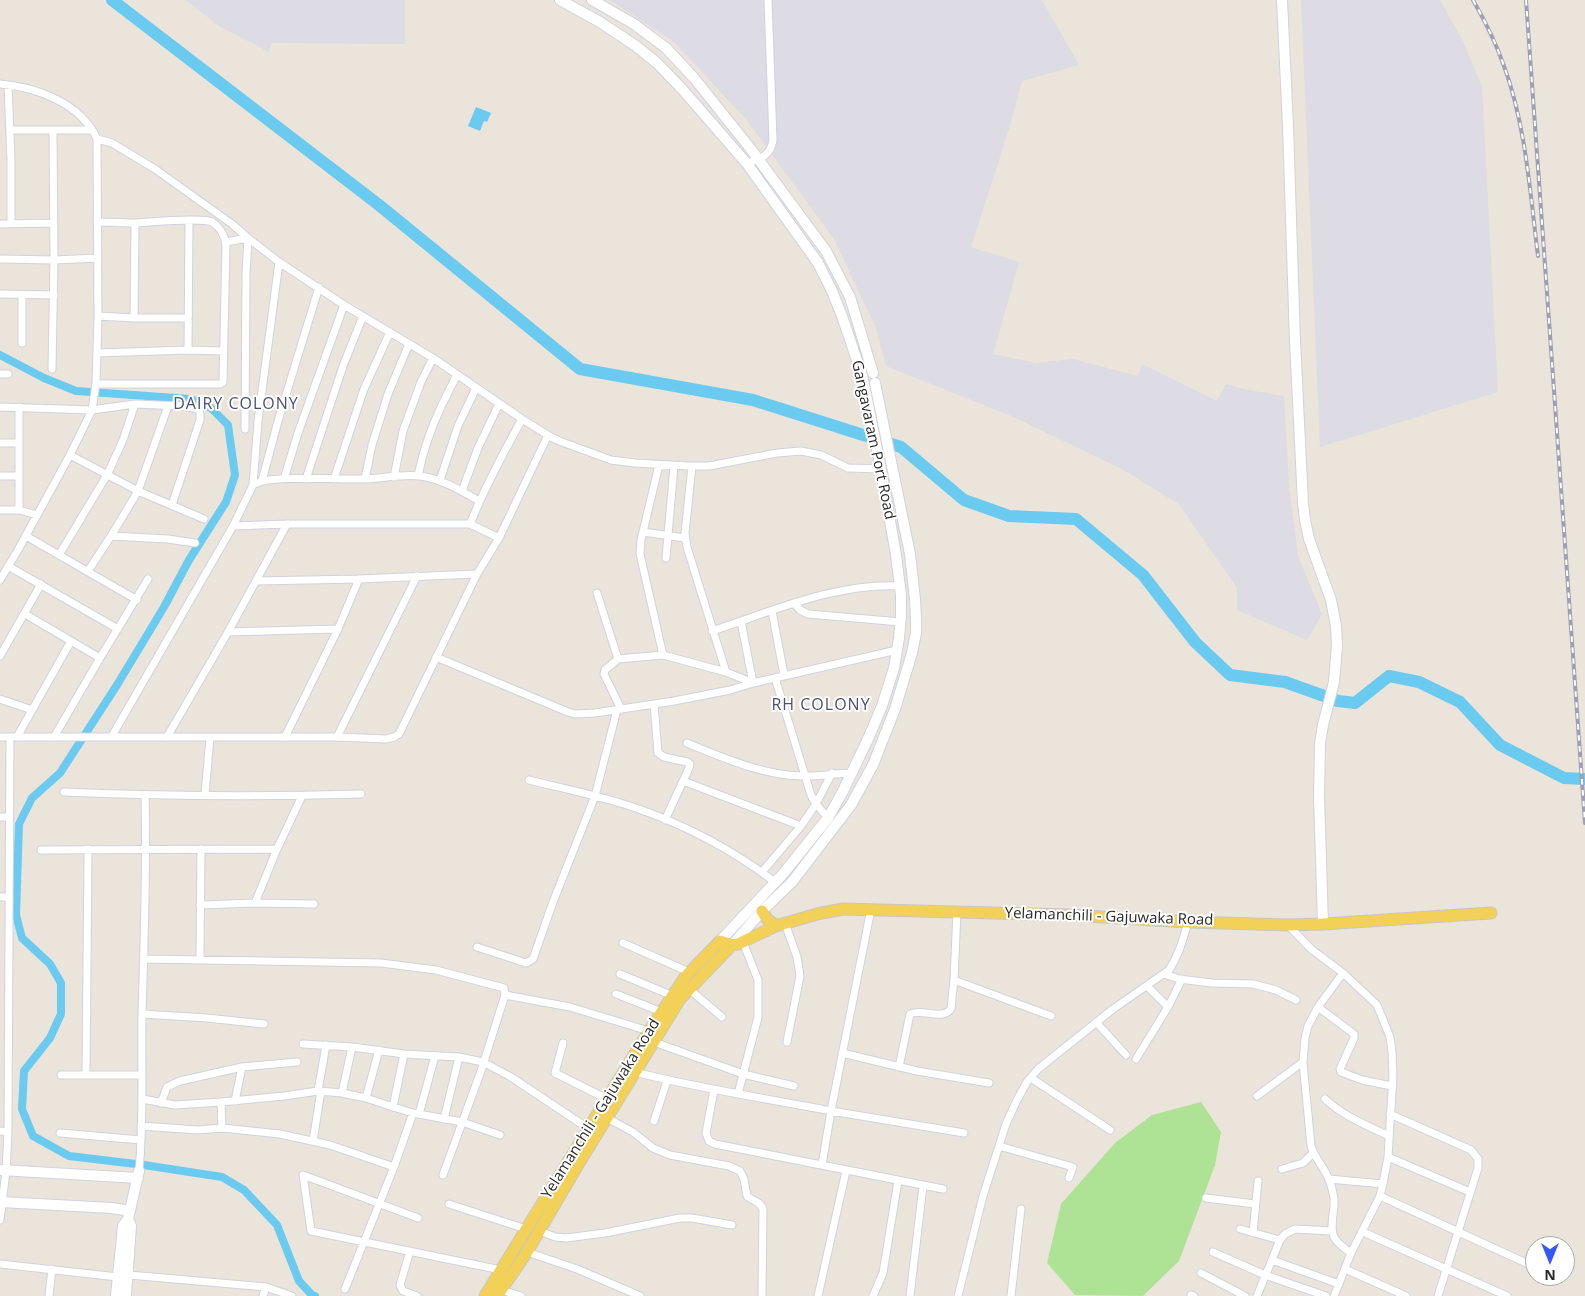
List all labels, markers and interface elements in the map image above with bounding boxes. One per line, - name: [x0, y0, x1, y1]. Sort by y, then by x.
- street label: Gangavaram Port Road: [847, 359, 899, 521]
- district label: DAIRY COLONY: [172, 394, 300, 414]
- district label: RH COLONY: [770, 695, 872, 715]
- street label: Yelamanchili - Gajuwaka Road: [1004, 904, 1214, 930]
- street label: Yelamanchili - Gajuwaka Road: [538, 1016, 664, 1202]
- north arrow: [1525, 1236, 1575, 1286]
- text: N: [1544, 1266, 1556, 1285]

